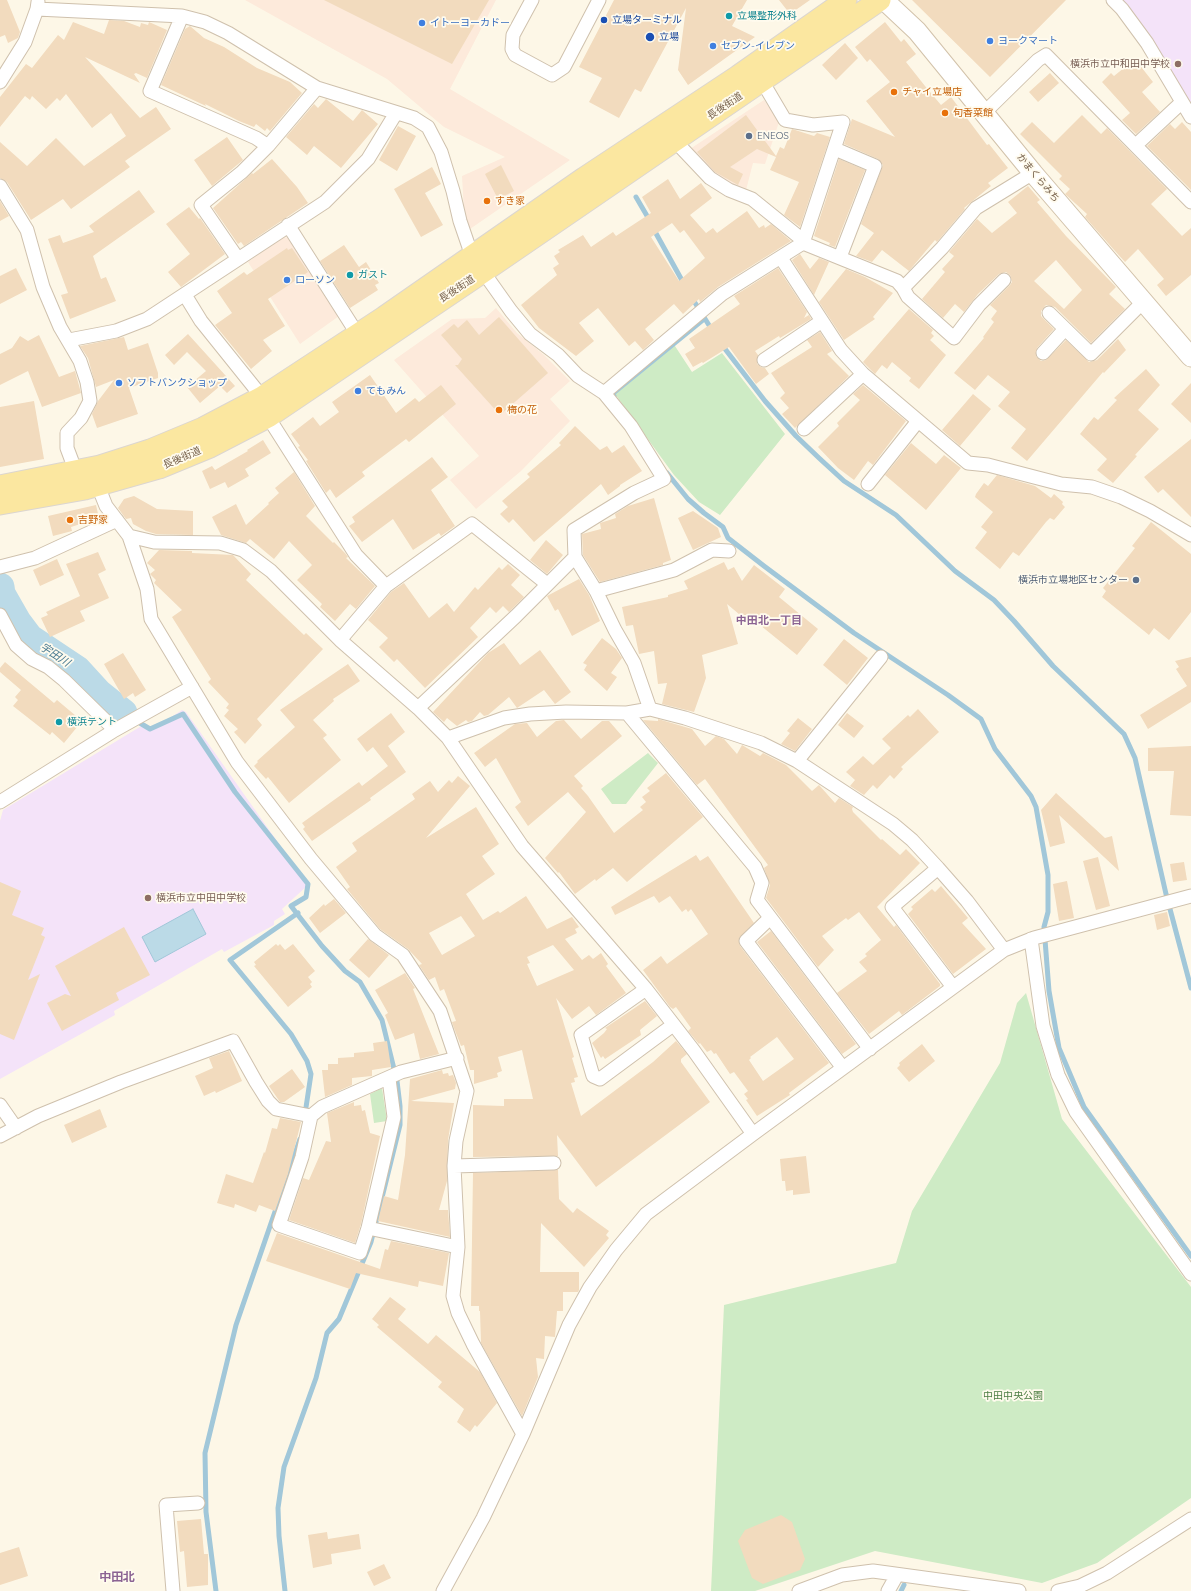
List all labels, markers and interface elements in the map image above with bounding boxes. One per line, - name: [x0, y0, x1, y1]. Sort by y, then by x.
- place label: 立場整形外科: [737, 10, 797, 22]
- marker: 立場整形外科: [724, 11, 734, 21]
- place label: 立場ターミナル: [612, 14, 682, 26]
- marker: 立場ターミナル: [599, 15, 609, 25]
- place label: イトーヨーカドー: [430, 17, 510, 29]
- marker: イトーヨーカドー: [417, 18, 427, 28]
- marker: 立場: [644, 31, 656, 43]
- place label: 立場: [659, 31, 679, 43]
- place label: ヨークマート: [998, 35, 1058, 47]
- marker: ヨークマート: [985, 36, 995, 46]
- place label: セブン-イレブン: [721, 40, 795, 52]
- marker: セブン-イレブン: [708, 41, 718, 51]
- place label: 横浜市立中和田中学校: [1070, 58, 1170, 70]
- marker: 横浜市立中和田中学校: [1173, 59, 1183, 69]
- place label: チャイ立場店: [902, 86, 962, 98]
- marker: チャイ立場店: [889, 87, 899, 97]
- street label: 長後街道: [705, 90, 745, 122]
- place label: 旬香菜館: [953, 107, 993, 119]
- marker: 旬香菜館: [940, 108, 950, 118]
- place label: ENEOS: [757, 130, 789, 142]
- marker: ENEOS: [744, 131, 754, 141]
- street label: かまくらみち: [1014, 151, 1062, 205]
- place label: すき家: [495, 195, 525, 207]
- marker: すき家: [482, 196, 492, 206]
- place label: ガスト: [358, 269, 388, 281]
- marker: ガスト: [345, 270, 355, 280]
- street label: 長後街道: [437, 273, 477, 305]
- place label: ローソン: [295, 274, 335, 286]
- marker: ローソン: [282, 275, 292, 285]
- place label: ソフトバンクショップ: [127, 377, 227, 389]
- marker: ソフトバンクショップ: [114, 378, 124, 388]
- place label: てもみん: [366, 385, 406, 397]
- marker: てもみん: [353, 386, 363, 396]
- place label: 梅の花: [507, 404, 537, 416]
- marker: 梅の花: [494, 405, 504, 415]
- street label: 長後街道: [161, 445, 203, 471]
- place label: 吉野家: [78, 514, 108, 526]
- marker: 吉野家: [65, 515, 75, 525]
- place label: 横浜市立場地区センター: [1018, 574, 1128, 586]
- marker: 横浜市立場地区センター: [1131, 575, 1141, 585]
- district label: 中田北一丁目: [736, 614, 802, 628]
- water label: 宇田川: [38, 640, 72, 670]
- place label: 横浜テント: [67, 716, 117, 728]
- marker: 横浜テント: [54, 717, 64, 727]
- place label: 横浜市立中田中学校: [156, 892, 246, 904]
- marker: 横浜市立中田中学校: [143, 893, 153, 903]
- park label: 中田中央公園: [983, 1390, 1043, 1402]
- district label: 中田北: [99, 1570, 135, 1584]

